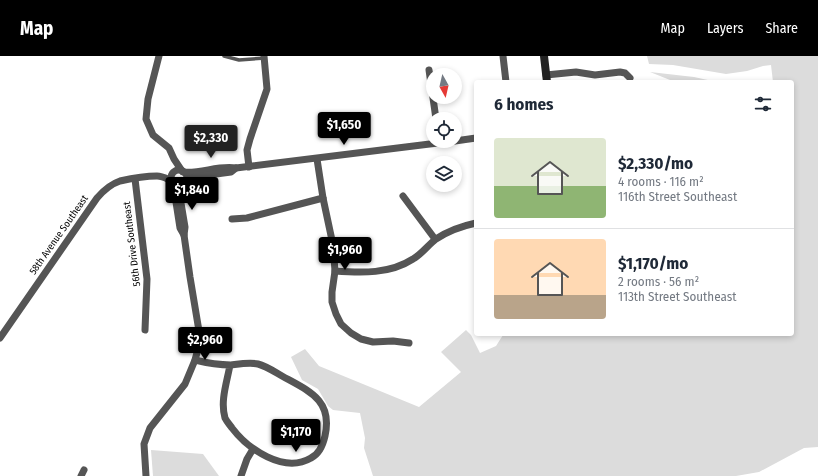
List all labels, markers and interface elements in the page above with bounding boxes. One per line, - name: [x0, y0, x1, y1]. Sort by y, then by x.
- text: Map: [20, 17, 53, 40]
- text: Map: [661, 20, 685, 37]
- text: Layers: [707, 20, 743, 37]
- text: Share: [765, 20, 798, 37]
- north arrow: [426, 68, 462, 104]
- map controls: [426, 68, 462, 192]
- icon: filters: [752, 93, 774, 115]
- text: 6 homes: [494, 94, 553, 115]
- pin: $1,650: [311, 112, 377, 146]
- button: locate: [426, 112, 462, 148]
- text: $1,650: [327, 117, 361, 132]
- pin: $2,330: [178, 125, 244, 159]
- text: $2,330: [194, 130, 228, 145]
- text: $2,330/mo: [618, 153, 693, 174]
- icon: home: [526, 154, 574, 202]
- button: layers: [426, 156, 462, 192]
- text: 4 rooms · 116 m²: [618, 174, 704, 189]
- pin: $1,840: [159, 177, 225, 211]
- text: $1,840: [174, 182, 210, 197]
- text: 116th Street Southeast: [618, 189, 737, 204]
- street label: 58th Avenue Southeast: [27, 192, 91, 277]
- street label: 56th Drive Southeast: [121, 200, 143, 287]
- pin: $1,960: [312, 237, 378, 271]
- text: $1,960: [328, 242, 362, 257]
- text: $1,170/mo: [618, 253, 688, 274]
- icon: home: [526, 255, 574, 303]
- text: 2 rooms · 56 m²: [618, 274, 699, 289]
- text: 113th Street Southeast: [618, 289, 737, 304]
- pin: $2,960: [172, 327, 238, 361]
- text: $2,960: [187, 332, 223, 347]
- pin: $1,170: [263, 419, 329, 453]
- text: $1,170: [280, 424, 312, 439]

